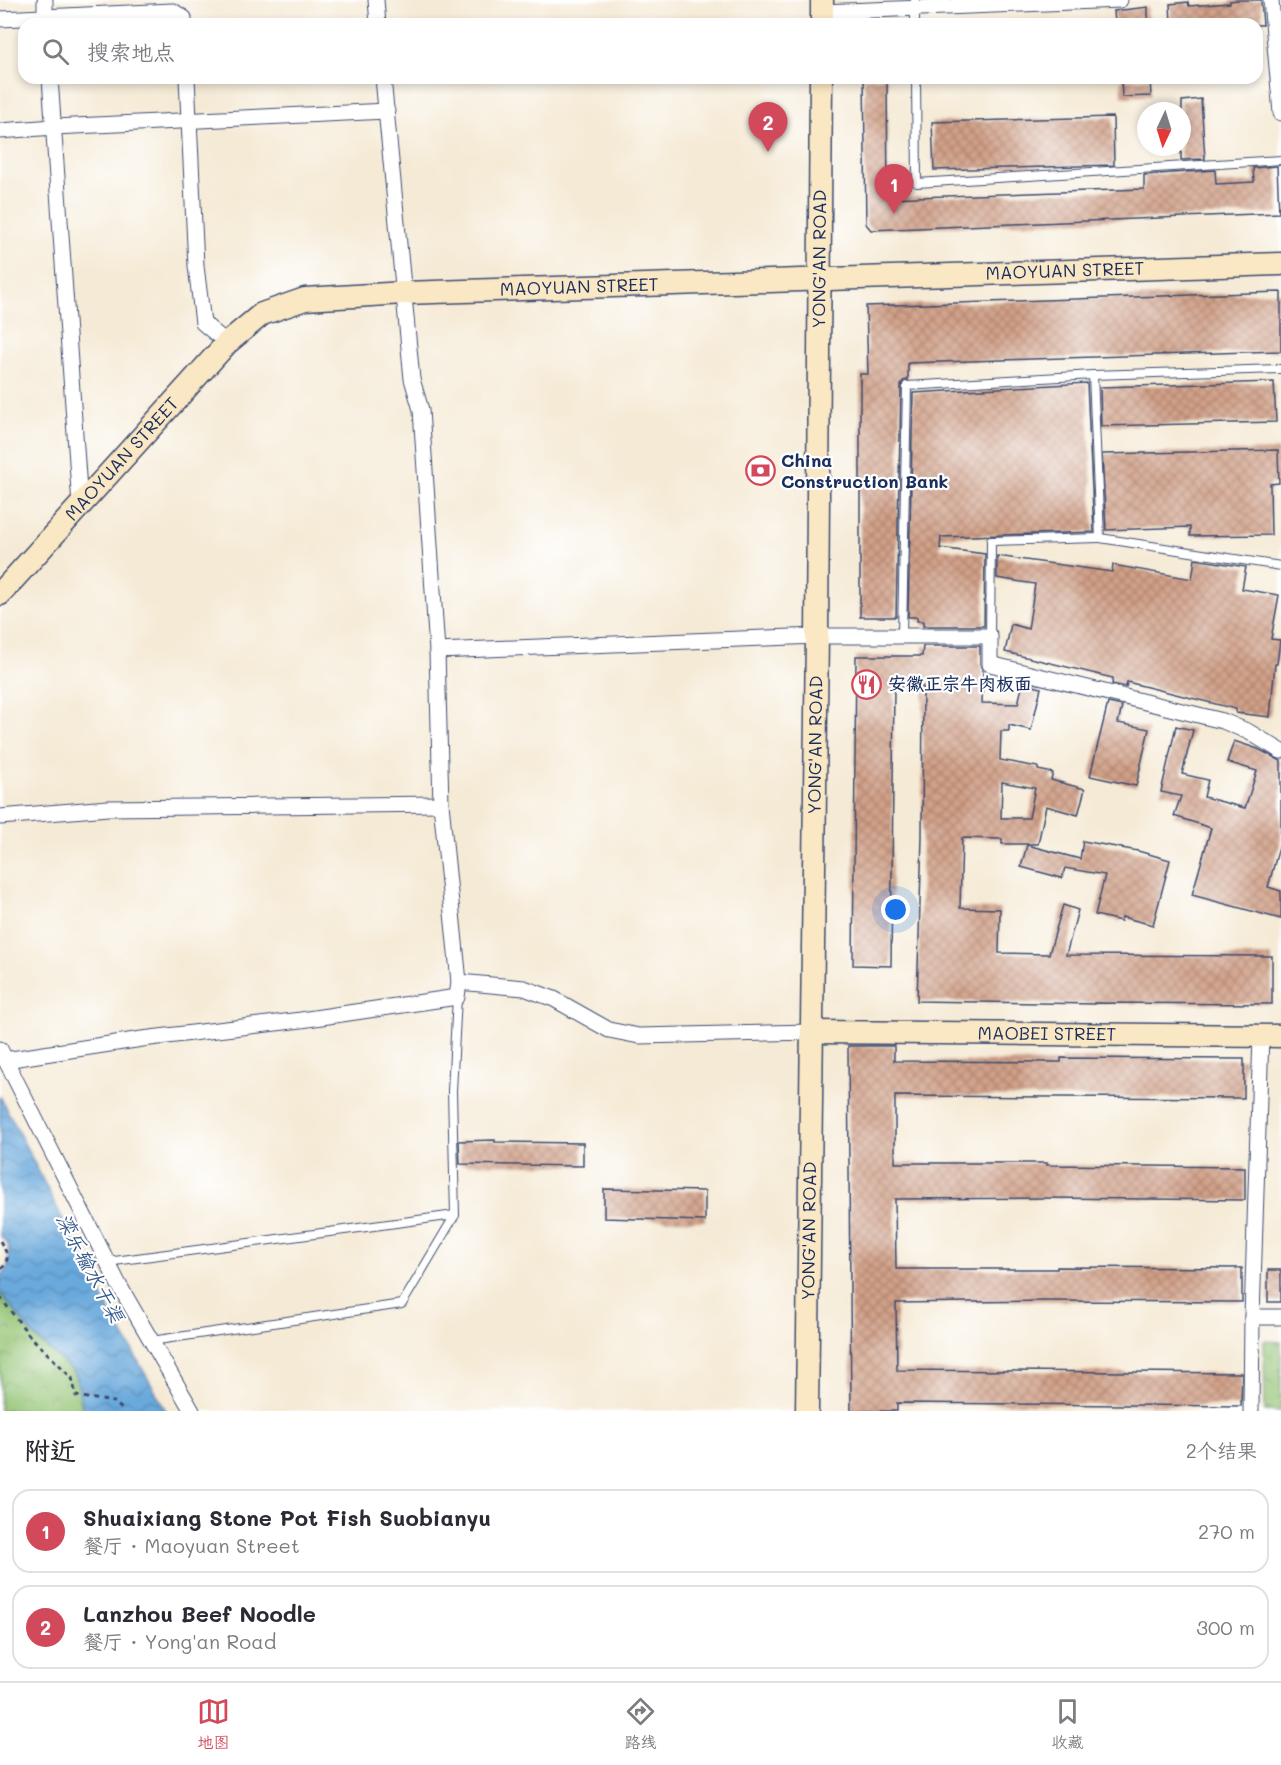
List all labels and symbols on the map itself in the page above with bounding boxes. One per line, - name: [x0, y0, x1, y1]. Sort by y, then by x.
- pin: 2: [748, 102, 788, 152]
- north arrow: [1137, 102, 1191, 156]
- pin: 1: [874, 164, 914, 214]
- street label: YONG'AN ROAD: [806, 190, 831, 329]
- street label: MAOYUAN STREET: [985, 256, 1145, 285]
- street label: MAOYUAN STREET: [499, 272, 659, 301]
- street label: MAOYUAN STREET: [59, 391, 184, 525]
- place label: China Construction Bank: [781, 448, 948, 493]
- bank icon: China Construction Bank: [744, 455, 776, 487]
- restaurant icon: 安徽正宗牛肉板面: [851, 668, 883, 700]
- place label: 安徽正宗牛肉板面: [888, 671, 1032, 695]
- street label: YONG'AN ROAD: [802, 675, 827, 815]
- your location: [881, 895, 910, 924]
- street label: MAOBEI STREET: [978, 1020, 1116, 1046]
- street label: YONG'AN ROAD: [795, 1161, 821, 1301]
- water label: 滦乐输水干渠: [51, 1208, 131, 1328]

